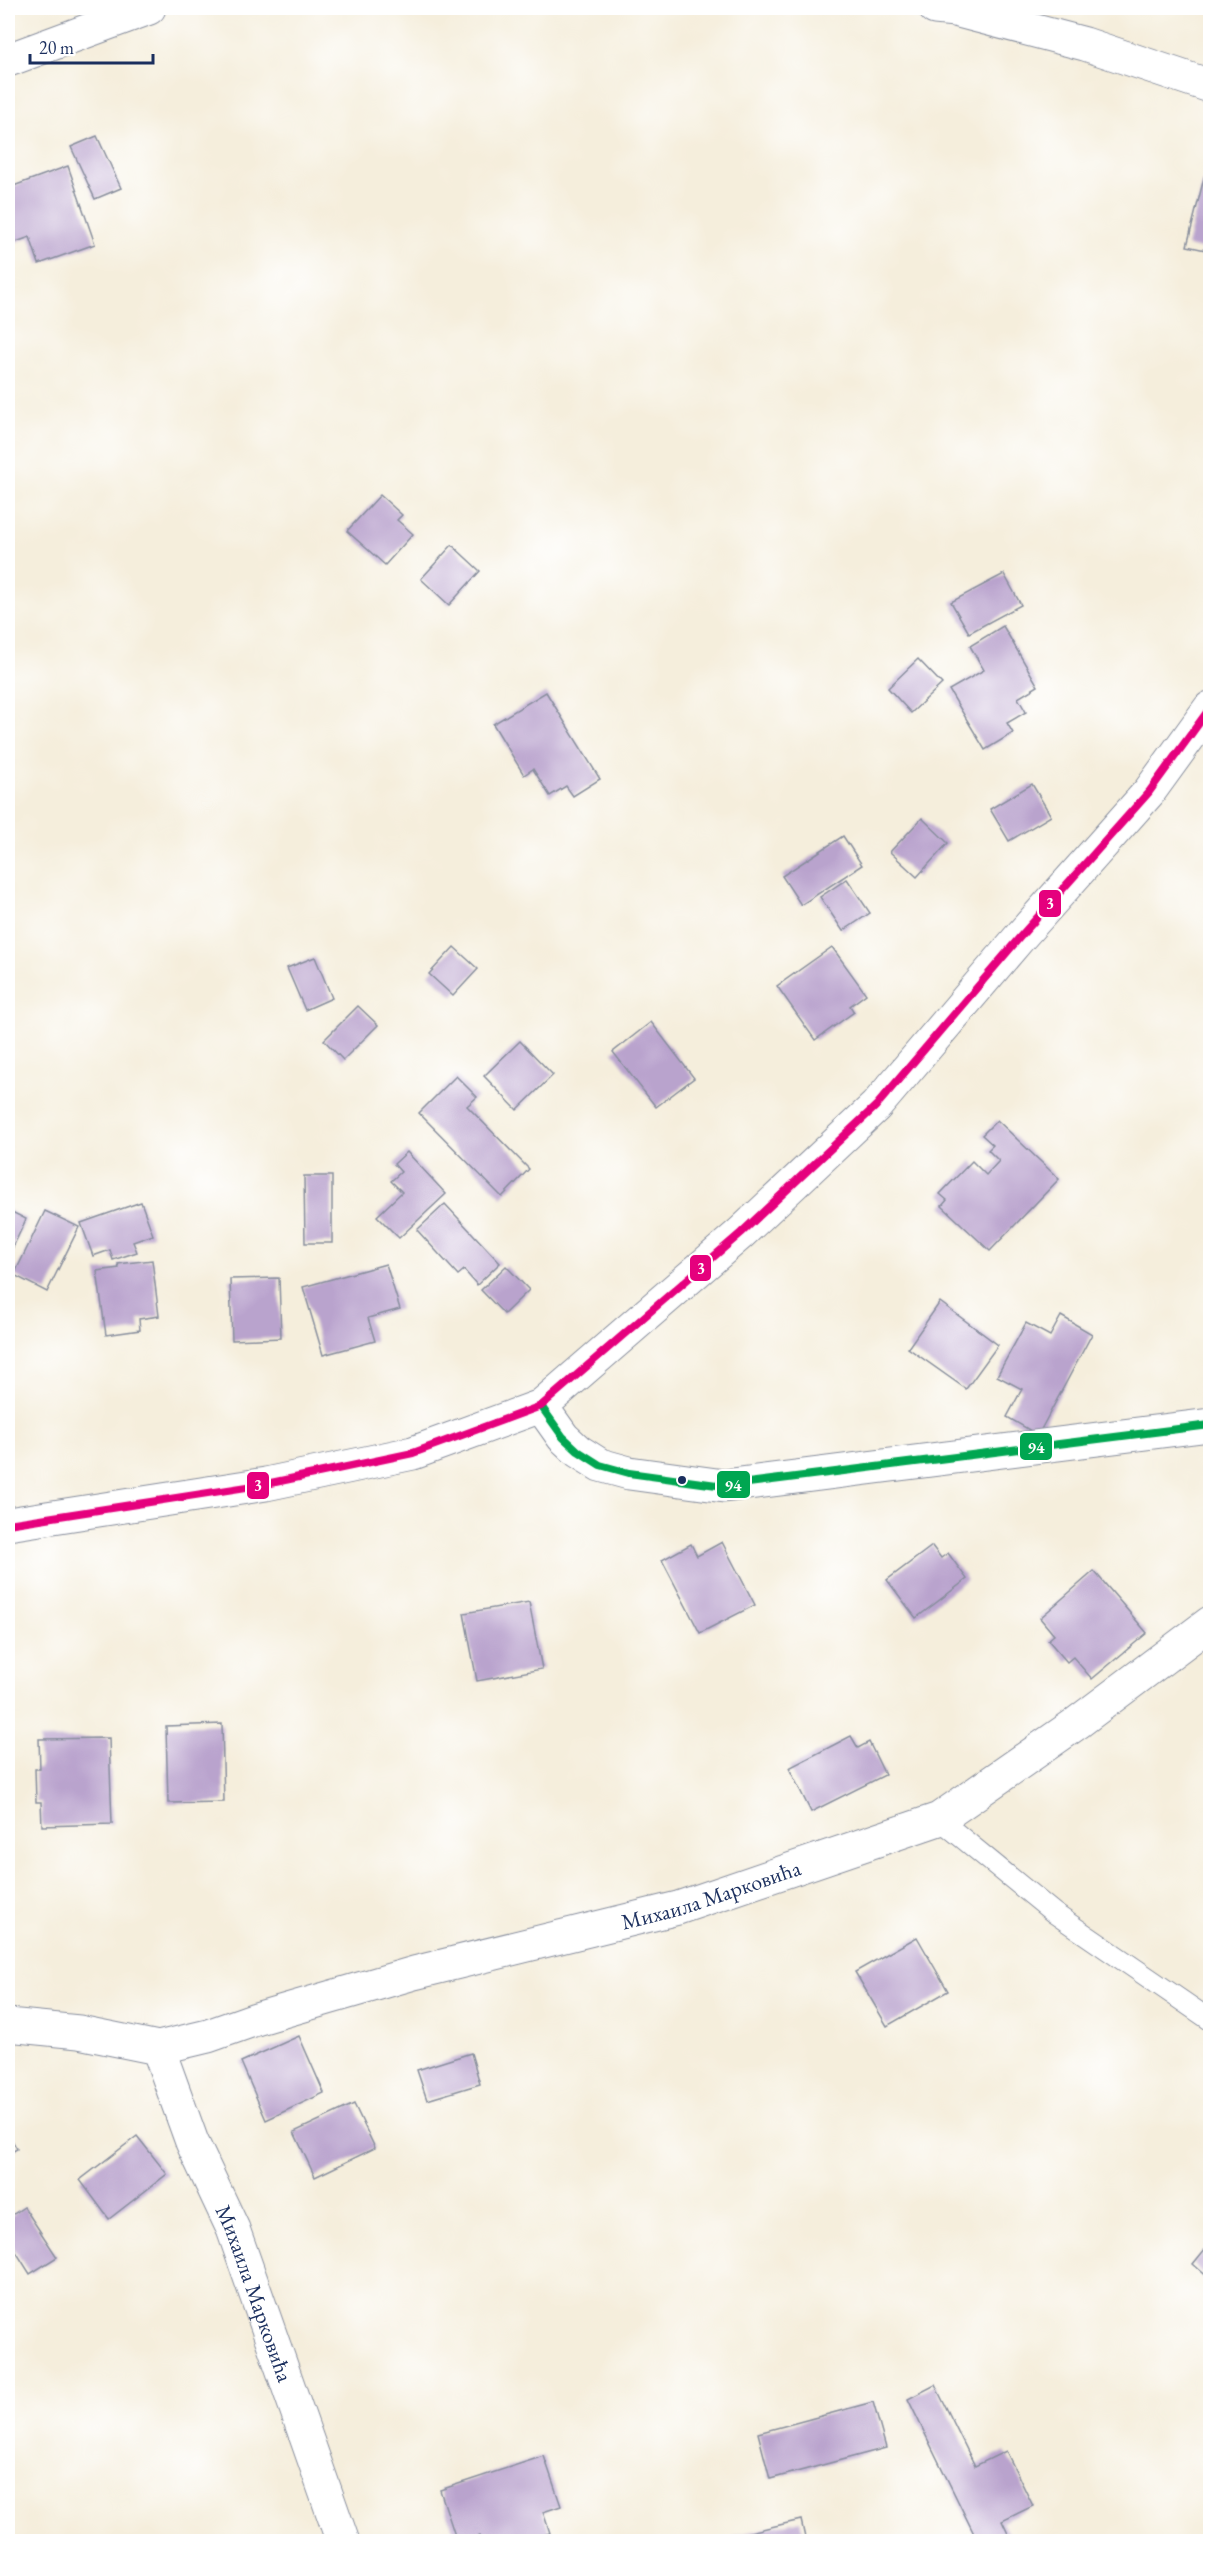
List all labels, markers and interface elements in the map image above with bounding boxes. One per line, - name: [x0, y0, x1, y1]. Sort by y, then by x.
- scale bar: [30, 27, 153, 65]
- text: 20 m: [39, 36, 74, 59]
- line badge: 3: [1038, 889, 1062, 918]
- text: 3: [1046, 893, 1054, 914]
- line badge: 3: [689, 1254, 712, 1282]
- text: 3: [697, 1258, 705, 1279]
- line badge: 94: [1019, 1432, 1053, 1461]
- text: 94: [1028, 1437, 1045, 1458]
- line badge: 94: [716, 1470, 751, 1499]
- line badge: 3: [246, 1471, 270, 1500]
- unlabelled marker: [676, 1474, 688, 1486]
- text: 3: [254, 1475, 262, 1496]
- text: 94: [725, 1475, 742, 1496]
- street label: Михаила Марковића: [618, 1853, 805, 1936]
- street label: Михаила Марковића: [209, 2200, 300, 2386]

